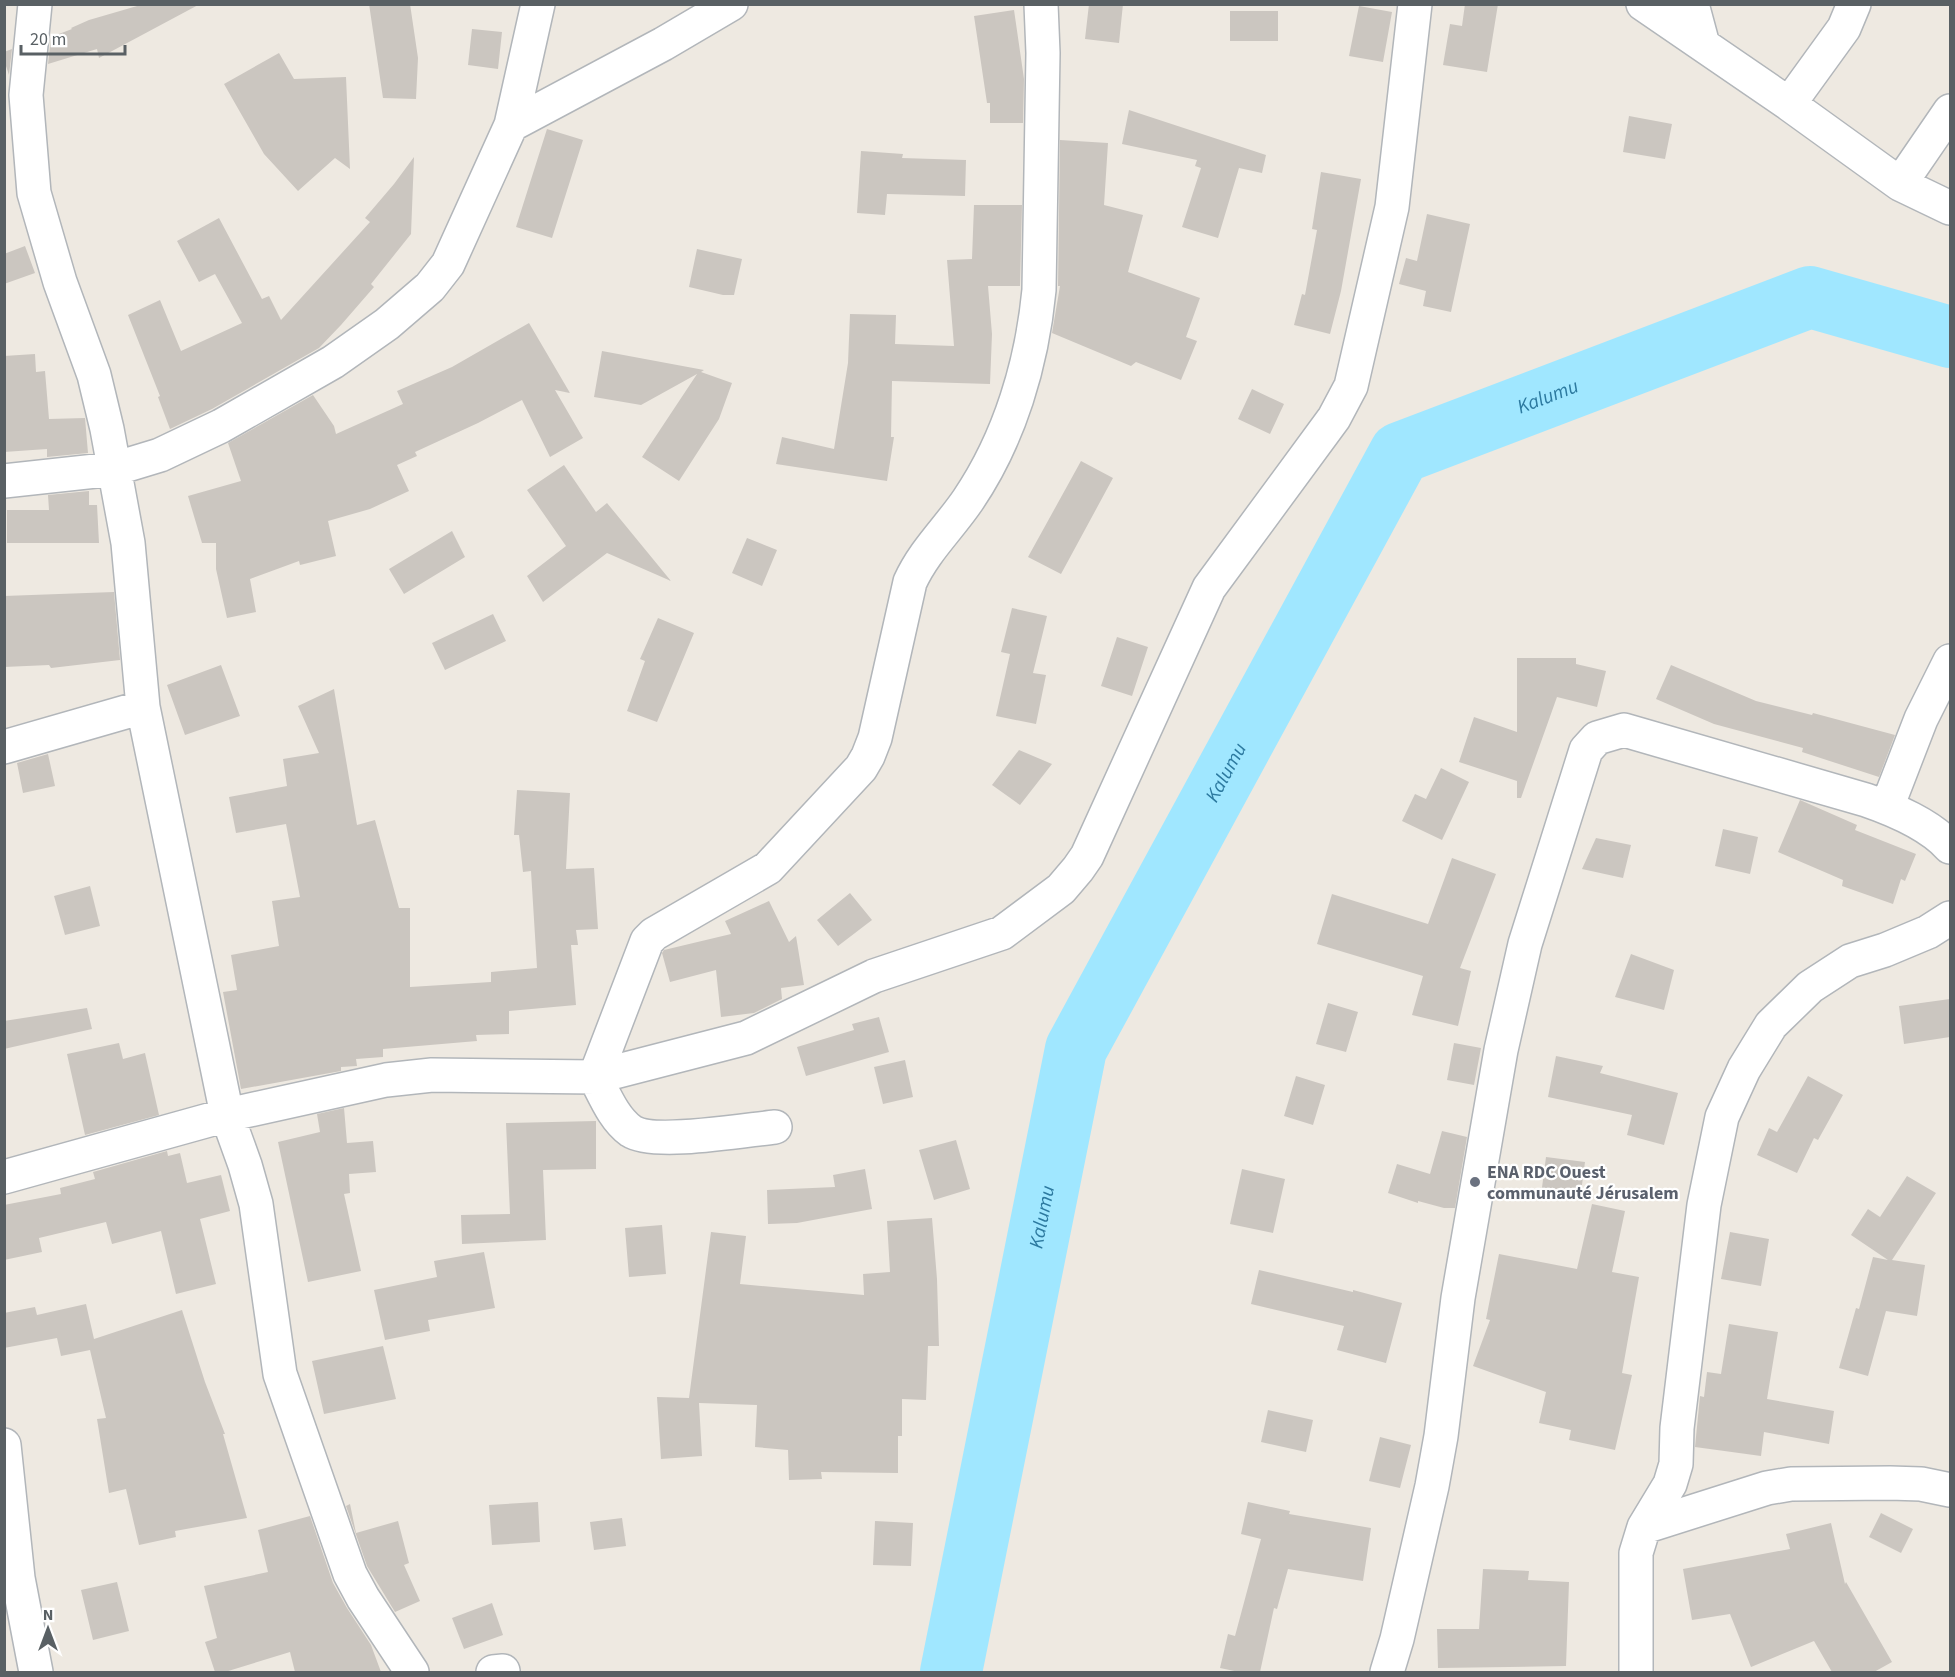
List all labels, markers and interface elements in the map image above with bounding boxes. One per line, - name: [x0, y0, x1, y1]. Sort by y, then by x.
- scale bar: [21, 18, 124, 56]
- text: 20 m: [30, 27, 66, 52]
- water label: Kalumu: [1513, 372, 1583, 421]
- water label: Kalumu: [1199, 738, 1254, 807]
- place label: ENA RDC Ouest communauté Jérusalem: [1487, 1160, 1679, 1206]
- marker: ENA RDC Ouest communauté Jérusalem: [1468, 1175, 1482, 1189]
- water label: Kalumu: [1022, 1183, 1062, 1251]
- north arrow: [18, 1599, 78, 1659]
- text: N: [43, 1604, 53, 1626]

